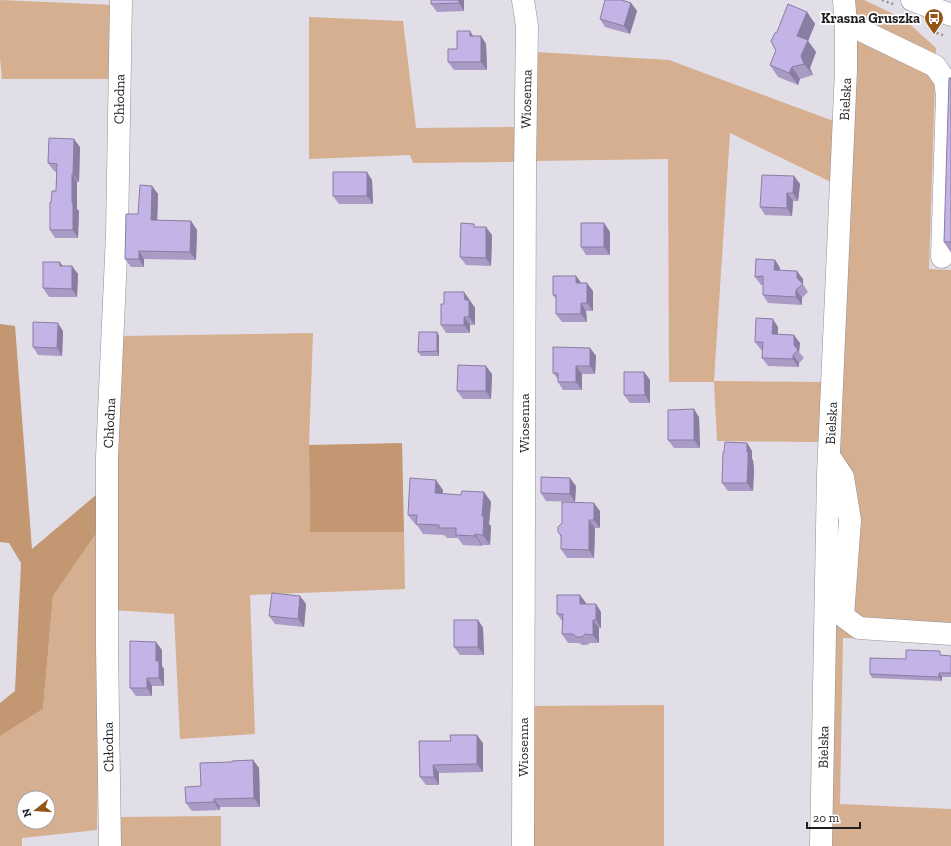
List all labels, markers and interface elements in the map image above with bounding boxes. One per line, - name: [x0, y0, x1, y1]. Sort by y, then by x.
- bus stop icon: Krasna Gruszka: [923, 7, 945, 35]
- place label: Krasna Gruszka: [821, 10, 920, 27]
- street label: Wiosenna: [517, 69, 536, 129]
- street label: Chłodna: [111, 73, 128, 124]
- street label: Bielska: [836, 77, 855, 121]
- street label: Wiosenna: [516, 393, 533, 453]
- street label: Chłodna: [100, 397, 119, 449]
- street label: Bielska: [822, 401, 841, 445]
- street label: Wiosenna: [515, 717, 532, 777]
- street label: Chłodna: [100, 721, 117, 772]
- street label: Bielska: [815, 725, 832, 769]
- north arrow: [16, 790, 56, 830]
- scale bar: [807, 804, 860, 830]
- text: N: [19, 806, 34, 819]
- text: 20 m: [813, 811, 840, 825]

